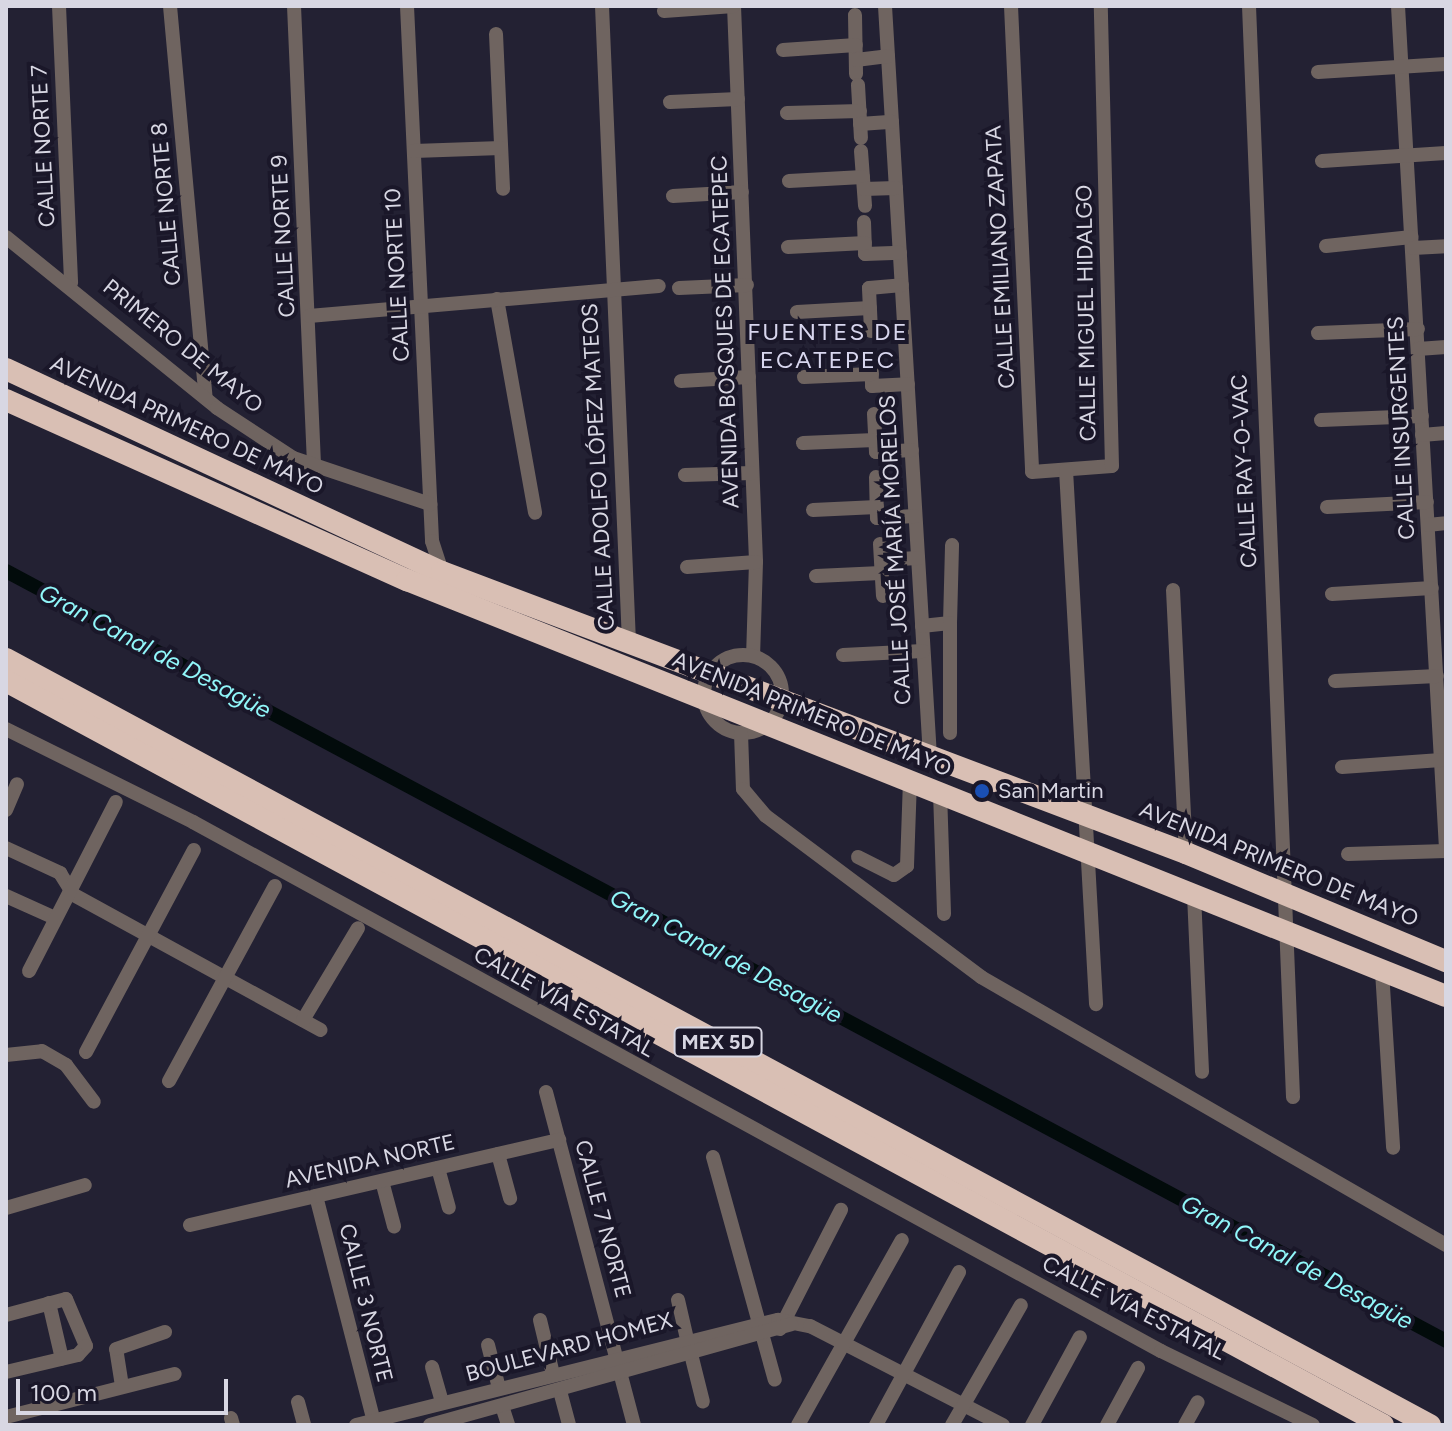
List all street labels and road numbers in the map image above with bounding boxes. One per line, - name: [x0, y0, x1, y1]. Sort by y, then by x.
- street label: CALLE NORTE 7: [26, 64, 60, 228]
- street label: CALLE NORTE 8: [146, 121, 186, 287]
- street label: CALLE EMILIANO ZAPATA: [980, 125, 1020, 389]
- street label: CALLE NORTE 9: [266, 154, 300, 318]
- street label: AVENIDA BOSQUES DE ECATEPEC: [706, 155, 744, 509]
- street label: CALLE MIGUEL HIDALGO: [1071, 184, 1101, 442]
- street label: CALLE NORTE 10: [379, 188, 415, 362]
- street label: PRIMERO DE MAYO: [98, 274, 268, 418]
- street label: CALLE ADOLFO LÓPEZ MATEOS: [576, 303, 620, 631]
- street label: CALLE INSURGENTES: [1382, 316, 1420, 540]
- street label: AVENIDA PRIMERO DE MAYO: [46, 350, 328, 500]
- street label: CALLE RAY-O-VAC: [1226, 374, 1262, 568]
- street label: CALLE JOSÉ MARÍA MORELOS: [874, 394, 916, 706]
- street label: AVENIDA PRIMERO DE MAYO: [669, 646, 955, 782]
- street label: AVENIDA PRIMERO DE MAYO: [1136, 796, 1422, 932]
- street label: CALLE VÍA ESTATAL: [469, 941, 659, 1063]
- road number: MEX 5D: [672, 1026, 764, 1058]
- street label: AVENIDA NORTE: [282, 1129, 458, 1193]
- street label: CALLE 7 NORTE: [569, 1137, 637, 1301]
- street label: CALLE 3 NORTE: [334, 1221, 398, 1385]
- street label: CALLE VÍA ESTATAL: [1038, 1250, 1230, 1366]
- street label: BOULEVARD HOMEX: [463, 1307, 675, 1387]

